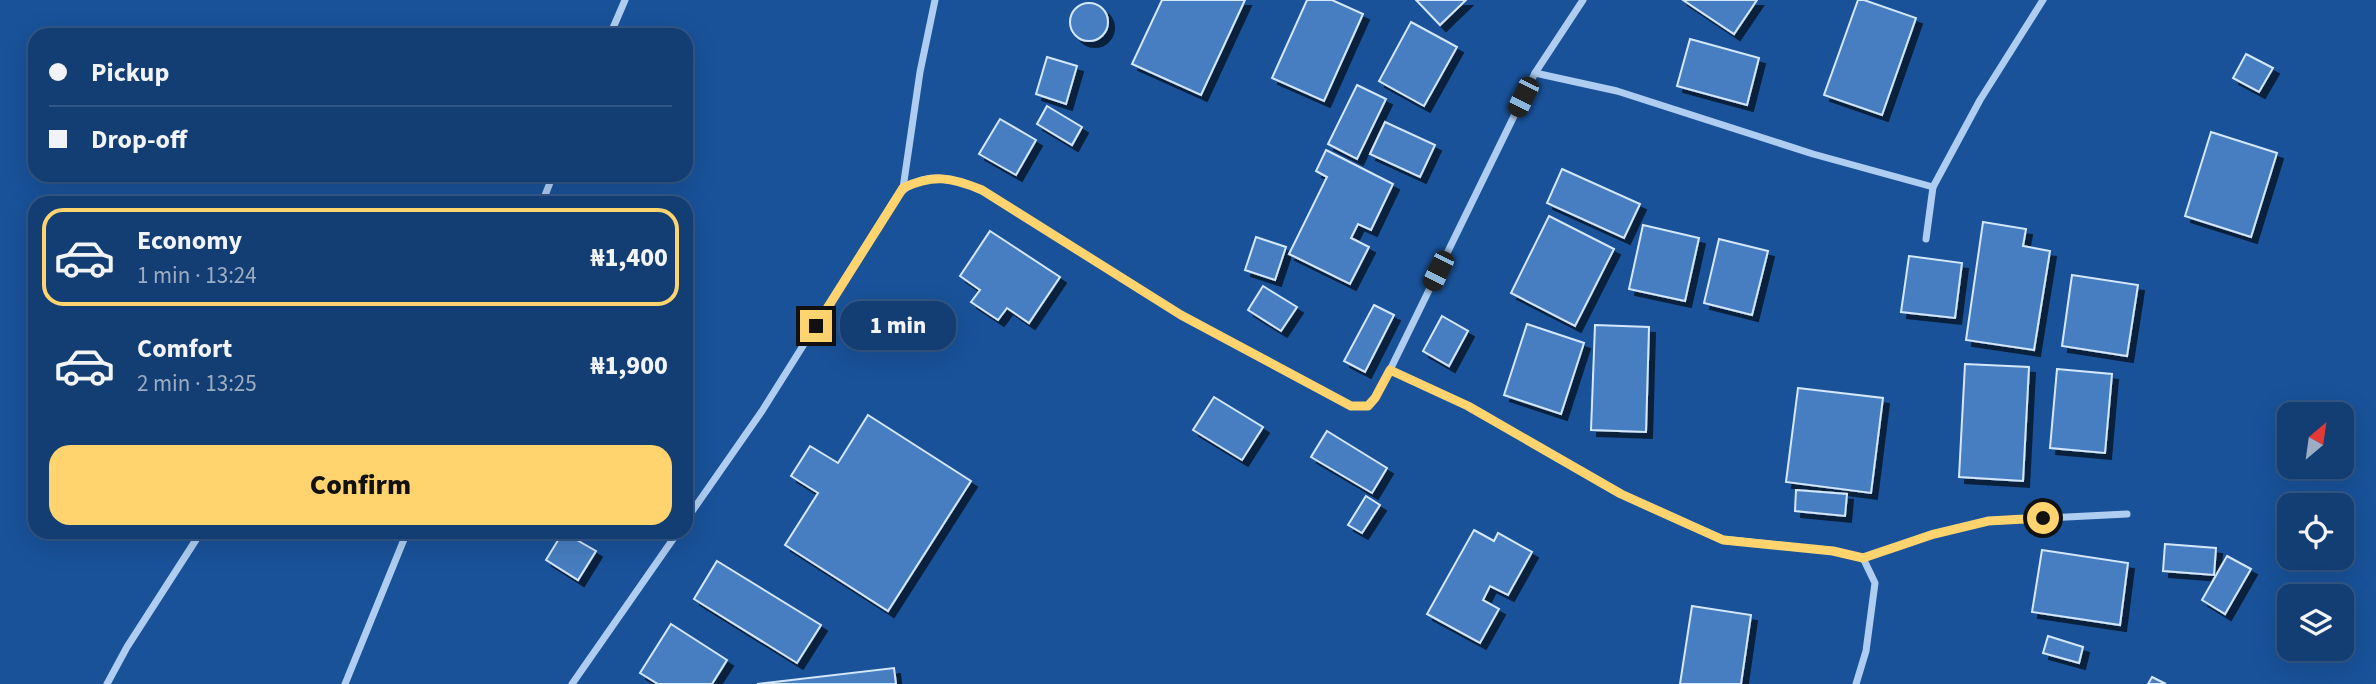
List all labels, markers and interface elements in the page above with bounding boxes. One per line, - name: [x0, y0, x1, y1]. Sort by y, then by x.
- text: Pickup: [91, 54, 169, 91]
- car: [1505, 74, 1542, 120]
- text: Drop-off: [91, 121, 187, 158]
- text: Economy: [137, 222, 242, 259]
- icon: car: [53, 226, 116, 289]
- text: ₦1,400: [591, 239, 668, 276]
- car: [1420, 248, 1457, 294]
- text: 1 min · 13:24: [137, 259, 257, 292]
- callout: 1 min: [840, 302, 956, 350]
- text: 1 min: [870, 309, 926, 342]
- route end: [800, 310, 832, 342]
- text: Comfort: [137, 330, 232, 367]
- icon: car: [53, 334, 116, 397]
- text: ₦1,900: [591, 347, 668, 384]
- text: 2 min · 13:25: [137, 367, 257, 400]
- north arrow: [2277, 402, 2354, 480]
- map controls: [2277, 402, 2354, 661]
- button: Confirm: [49, 445, 672, 525]
- button: locate: [2277, 493, 2354, 570]
- route start: [2027, 502, 2059, 534]
- button: layers: [2277, 584, 2354, 661]

